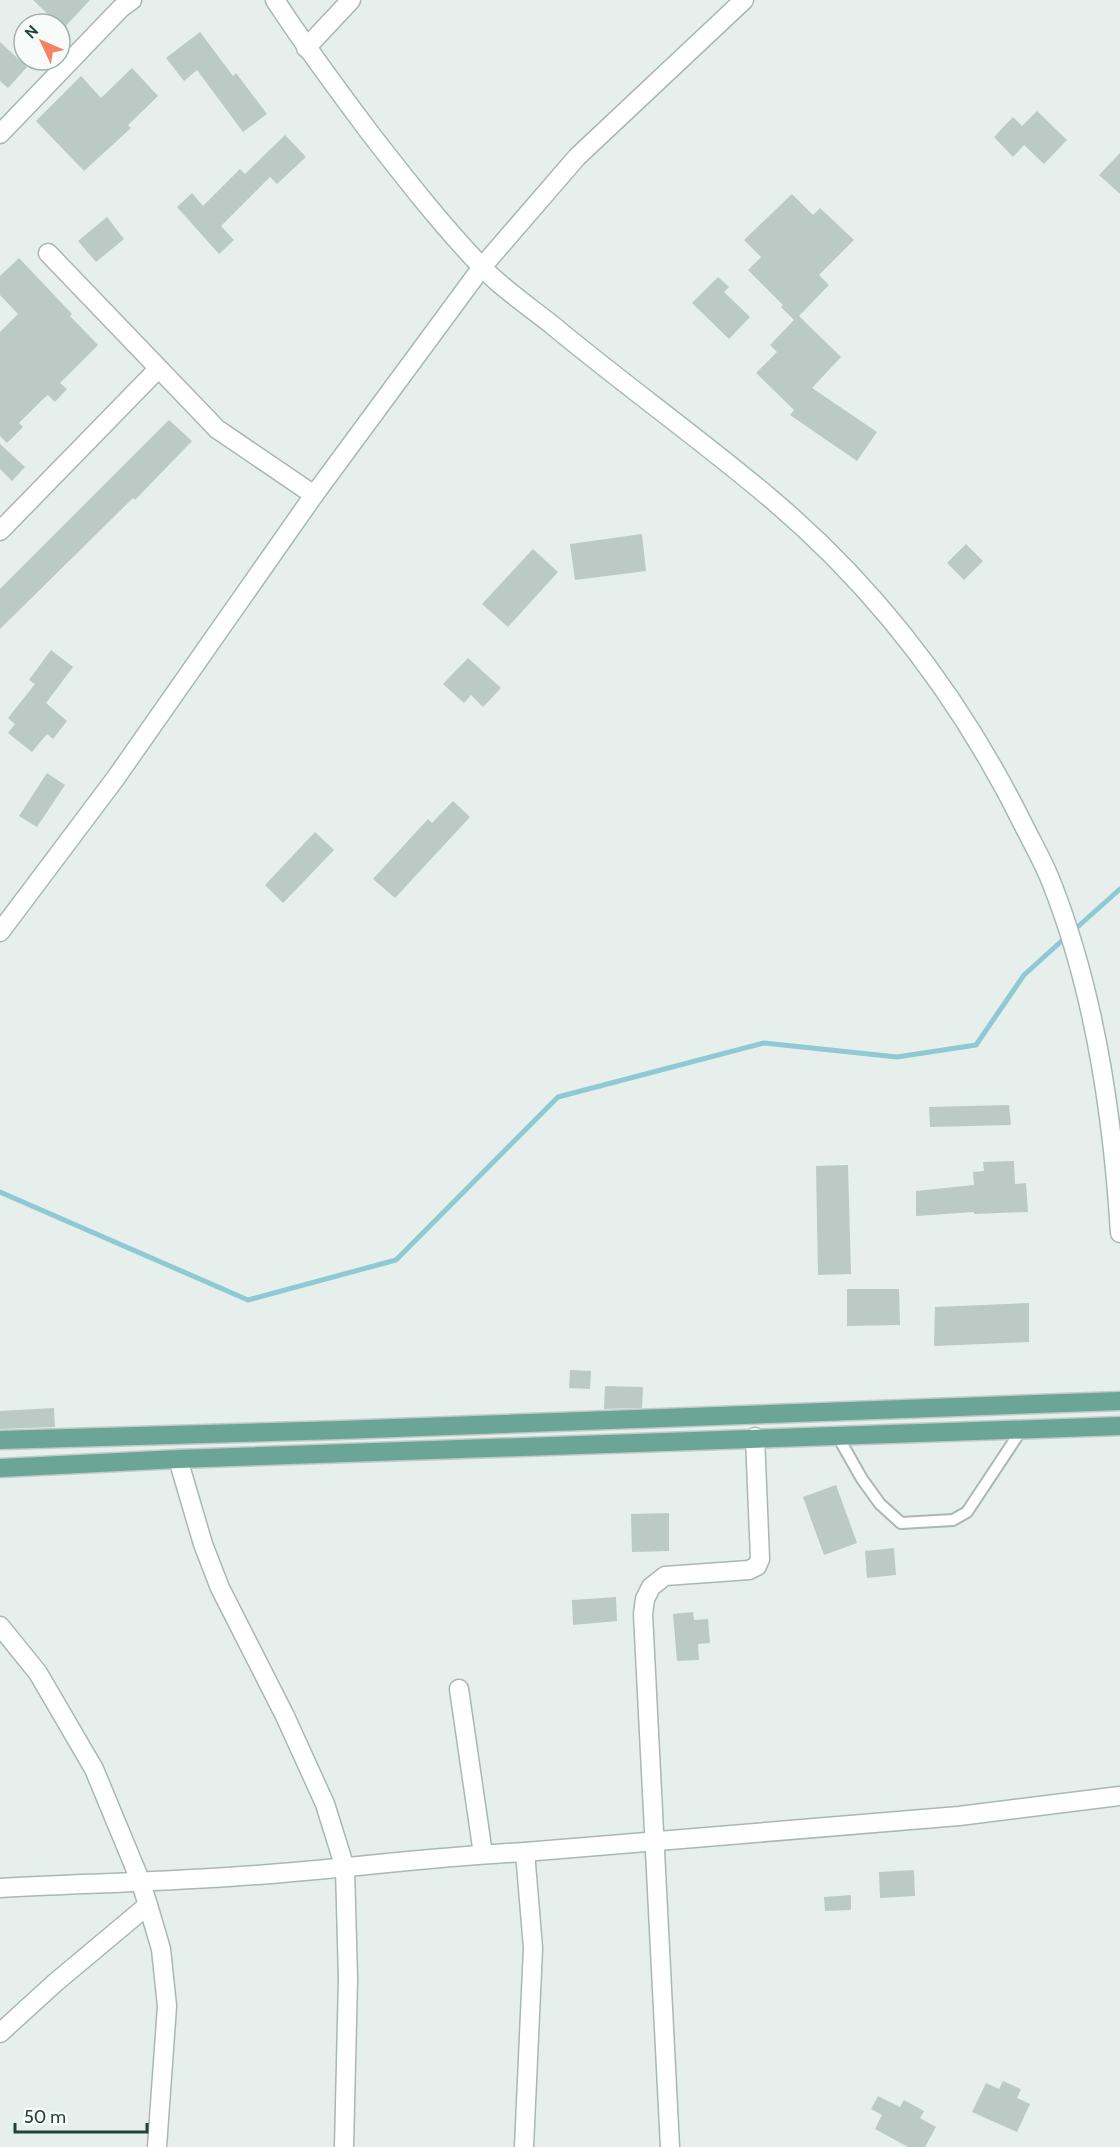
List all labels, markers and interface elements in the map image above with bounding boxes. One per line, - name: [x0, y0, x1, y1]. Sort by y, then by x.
- north arrow: [12, 12, 72, 72]
- text: N: [21, 21, 42, 43]
- scale bar: [15, 2096, 147, 2134]
- text: 50 m: [24, 2106, 66, 2128]

